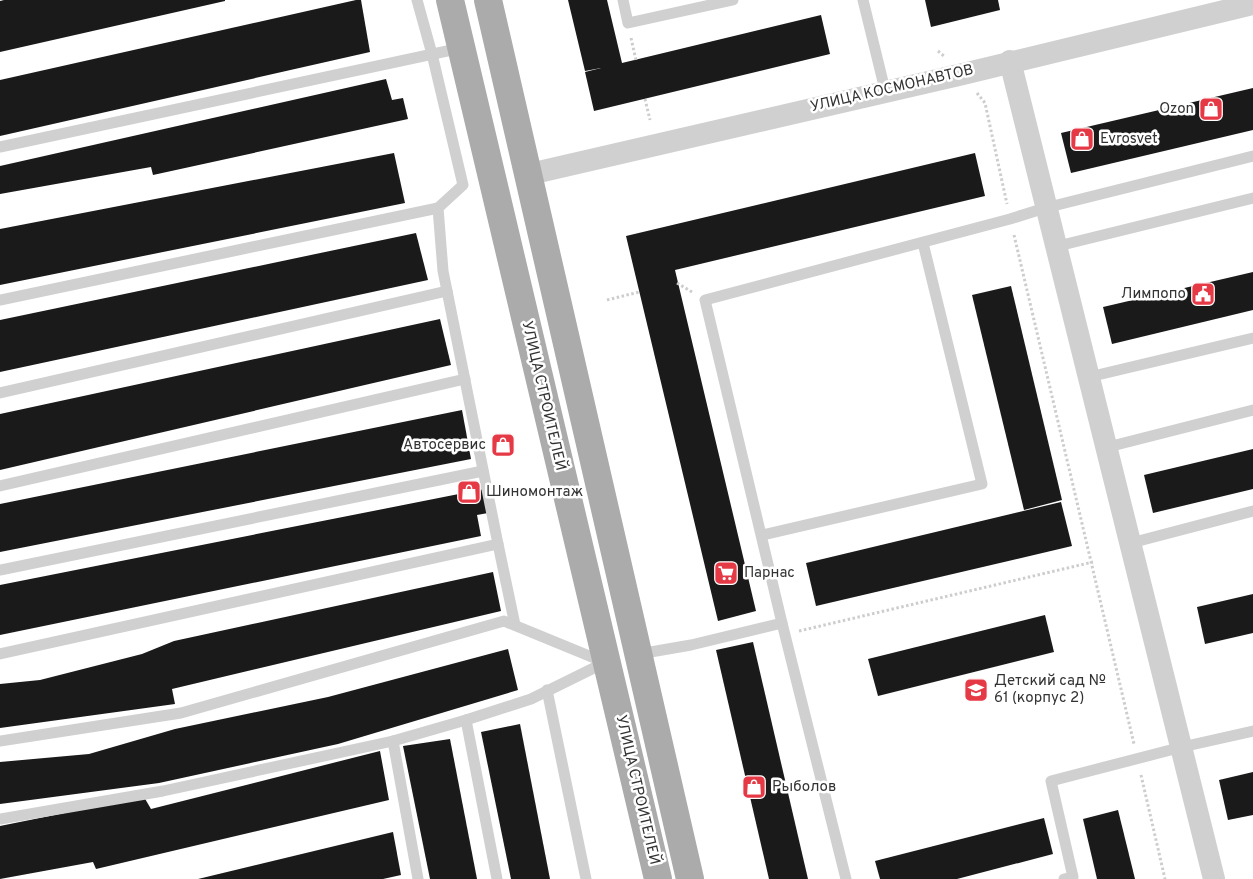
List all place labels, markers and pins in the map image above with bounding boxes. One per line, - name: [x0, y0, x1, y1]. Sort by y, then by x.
- shop icon: Ozon: [1198, 96, 1224, 122]
- place label: Ozon: [1159, 100, 1194, 119]
- shop icon: Evrosvet: [1069, 126, 1095, 152]
- place label: Evrosvet: [1100, 130, 1158, 149]
- public building icon: Лимпопо: [1190, 281, 1216, 307]
- place label: Лимпопо: [1121, 285, 1186, 304]
- shop icon: Автосервис: [490, 432, 516, 458]
- place label: Автосервис: [403, 436, 486, 455]
- shop icon: Шиномонтаж: [456, 479, 482, 505]
- place label: Шиномонтаж: [486, 483, 584, 502]
- supermarket icon: Парнас: [713, 560, 739, 586]
- place label: Парнас: [744, 564, 795, 583]
- place label: Детский сад № 61 (корпус 2): [994, 672, 1106, 708]
- school or university icon: Детский сад № 61 (корпус 2): [963, 677, 989, 703]
- shop icon: Рыболов: [741, 774, 767, 800]
- place label: Рыболов: [772, 778, 836, 797]

